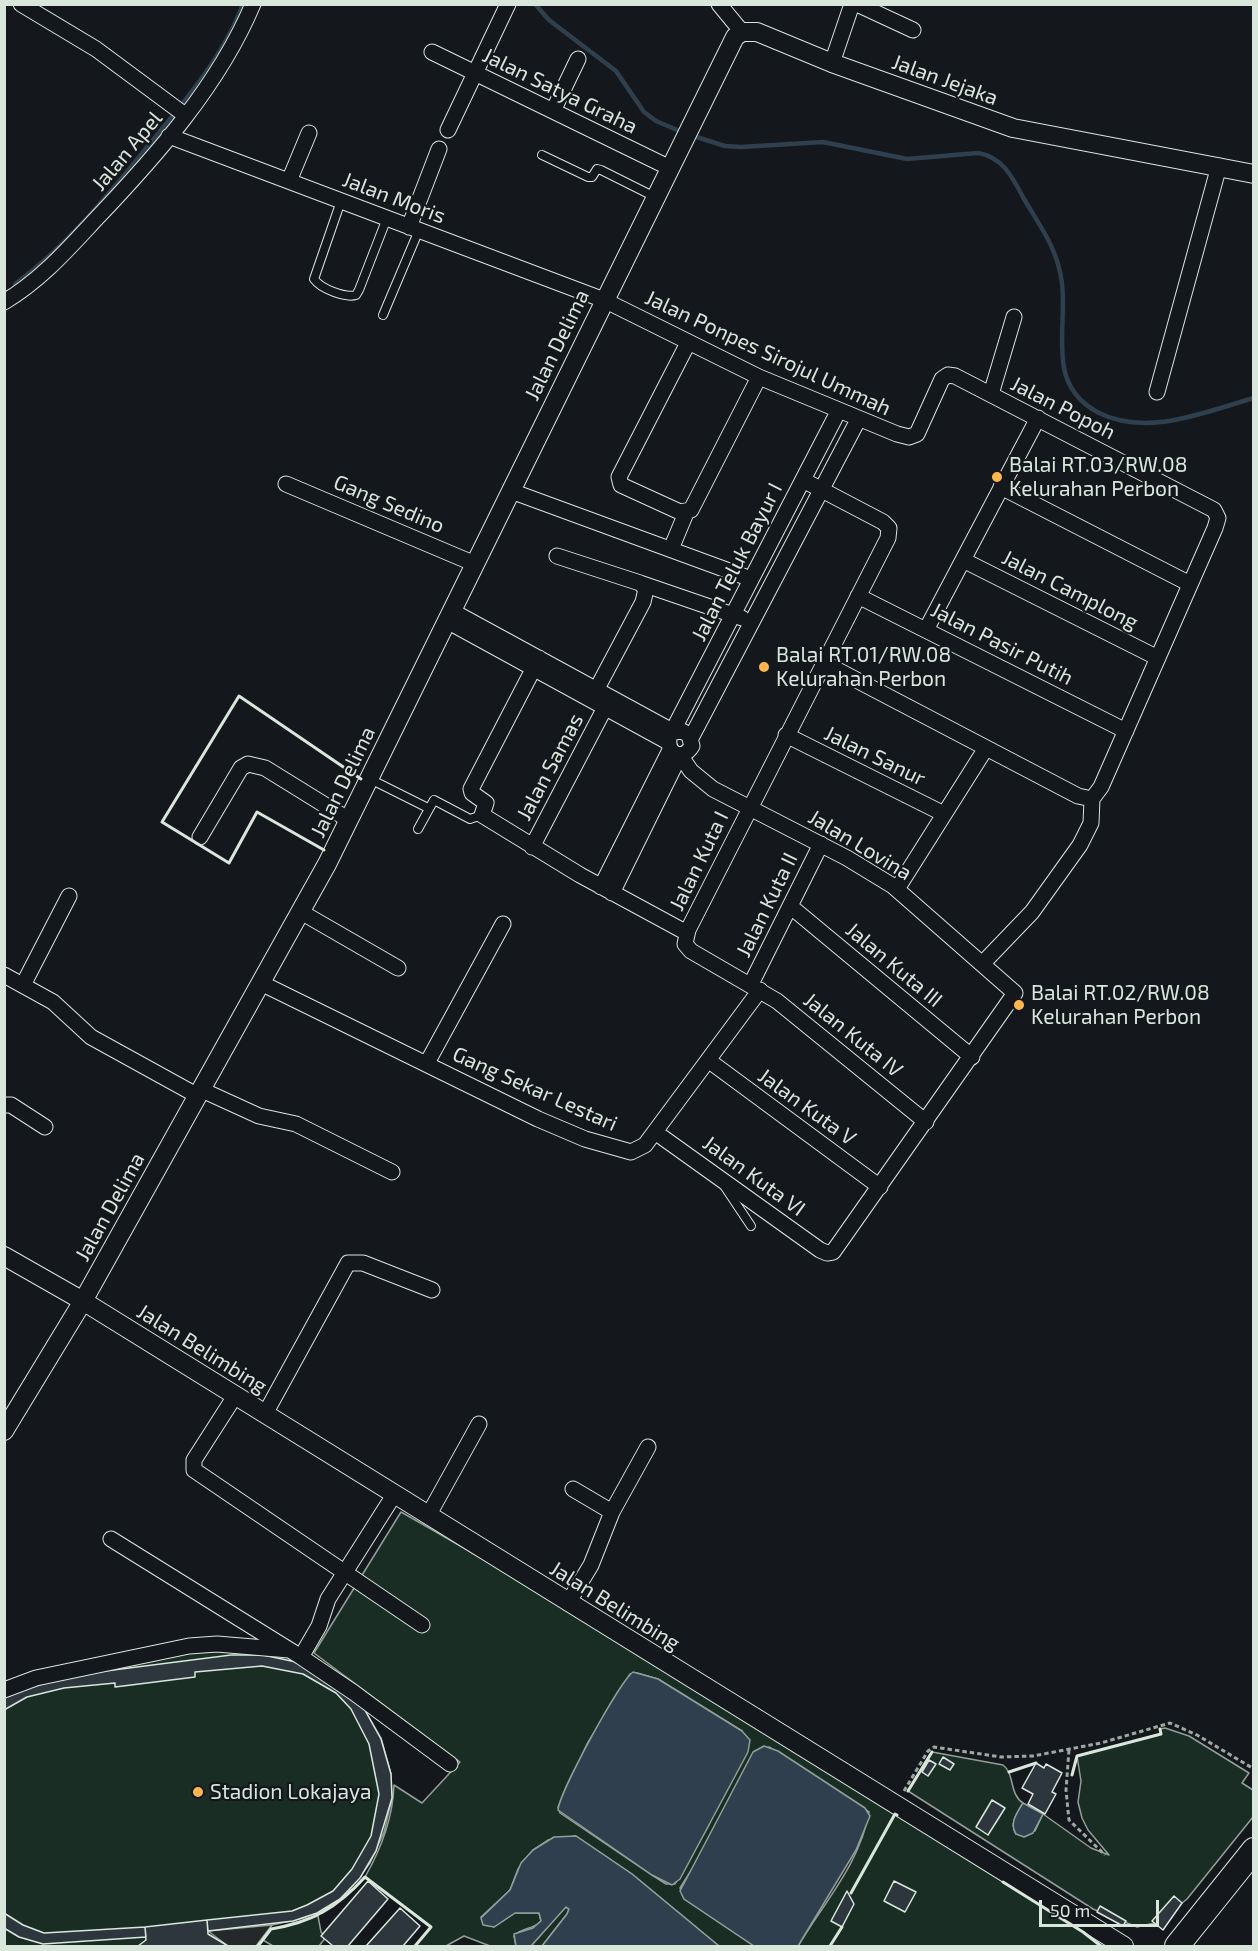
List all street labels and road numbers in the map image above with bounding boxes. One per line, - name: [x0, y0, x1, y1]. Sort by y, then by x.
- street label: Jalan Satya Graha: [479, 43, 641, 139]
- street label: Jalan Jejaka: [889, 49, 1001, 111]
- street label: Jalan Apel: [86, 106, 168, 196]
- street label: Jalan Moris: [339, 167, 449, 229]
- street label: Jalan Ponpes Sirojul Ummah: [641, 285, 895, 421]
- street label: Jalan Delima: [519, 286, 595, 404]
- street label: Jalan Popoh: [1007, 371, 1119, 445]
- street label: Gang Sedino: [330, 469, 448, 539]
- street label: Jalan Teluk Bayur I: [686, 479, 788, 645]
- street label: Jalan Camplong: [998, 545, 1142, 635]
- street label: Jalan Pasir Putih: [927, 597, 1077, 691]
- street label: Jalan Samas: [511, 709, 589, 825]
- street label: Jalan Sanur: [820, 721, 930, 791]
- street label: Jalan Delima: [305, 723, 381, 841]
- street label: Jalan Lovina: [804, 804, 916, 886]
- street label: Jalan Kuta I: [664, 807, 734, 915]
- street label: Jalan Kuta II: [731, 849, 803, 961]
- street label: Jalan Kuta III: [841, 917, 947, 1013]
- street label: Jalan Kuta IV: [798, 987, 908, 1083]
- street label: Gang Sekar Lestari: [449, 1041, 621, 1137]
- street label: Jalan Kuta V: [753, 1063, 861, 1151]
- street label: Jalan Kuta VI: [698, 1131, 810, 1221]
- street label: Jalan Delima: [70, 1148, 150, 1266]
- street label: Jalan Belimbing: [132, 1299, 272, 1399]
- street label: Jalan Belimbing: [545, 1556, 685, 1656]

